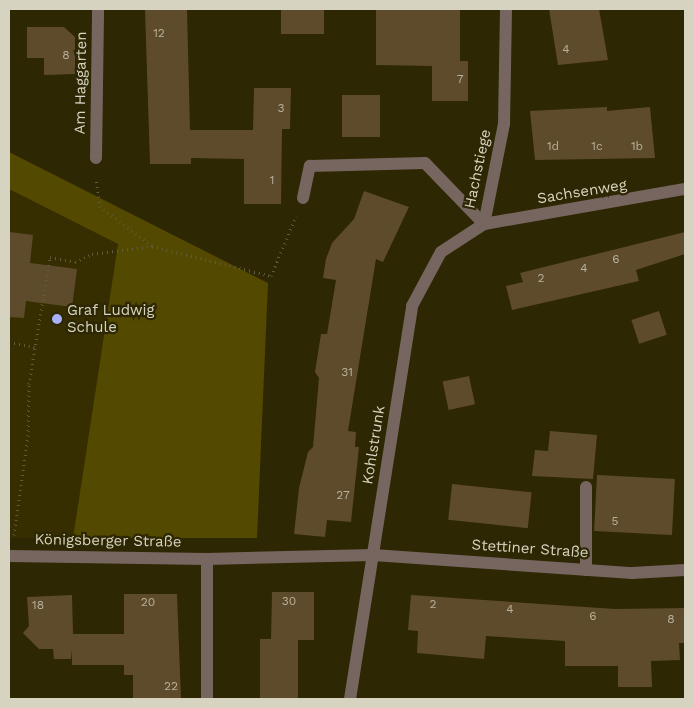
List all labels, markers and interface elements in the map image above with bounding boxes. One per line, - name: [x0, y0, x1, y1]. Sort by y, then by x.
- house number: 12: [153, 27, 165, 41]
- street label: Am Haggarten: [71, 31, 91, 135]
- house number: 4: [562, 43, 570, 57]
- house number: 8: [62, 49, 70, 63]
- house number: 7: [457, 73, 463, 87]
- house number: 3: [278, 102, 284, 116]
- street label: Hachstiege: [461, 128, 495, 210]
- house number: 1d: [547, 140, 559, 154]
- house number: 1c: [591, 140, 603, 154]
- house number: 1b: [631, 140, 643, 154]
- house number: 1: [270, 174, 274, 188]
- street label: Sachsenweg: [536, 176, 628, 208]
- house number: 6: [612, 253, 620, 267]
- house number: 4: [580, 262, 588, 276]
- house number: 2: [538, 272, 544, 286]
- place label: Graf Ludwig Schule: [67, 301, 155, 336]
- marker: Graf Ludwig Schule: [51, 313, 63, 325]
- house number: 31: [341, 366, 353, 380]
- street label: Kohlstrunk: [359, 404, 389, 486]
- house number: 27: [336, 489, 350, 503]
- house number: 5: [612, 515, 618, 529]
- street label: Königsberger Straße: [34, 531, 182, 551]
- street label: Stettiner Straße: [471, 536, 589, 562]
- house number: 30: [282, 595, 296, 609]
- house number: 20: [141, 596, 155, 610]
- house number: 2: [430, 598, 436, 612]
- house number: 18: [32, 599, 44, 613]
- house number: 4: [506, 603, 514, 617]
- house number: 6: [589, 610, 597, 624]
- house number: 8: [667, 613, 675, 627]
- house number: 22: [164, 680, 178, 694]

